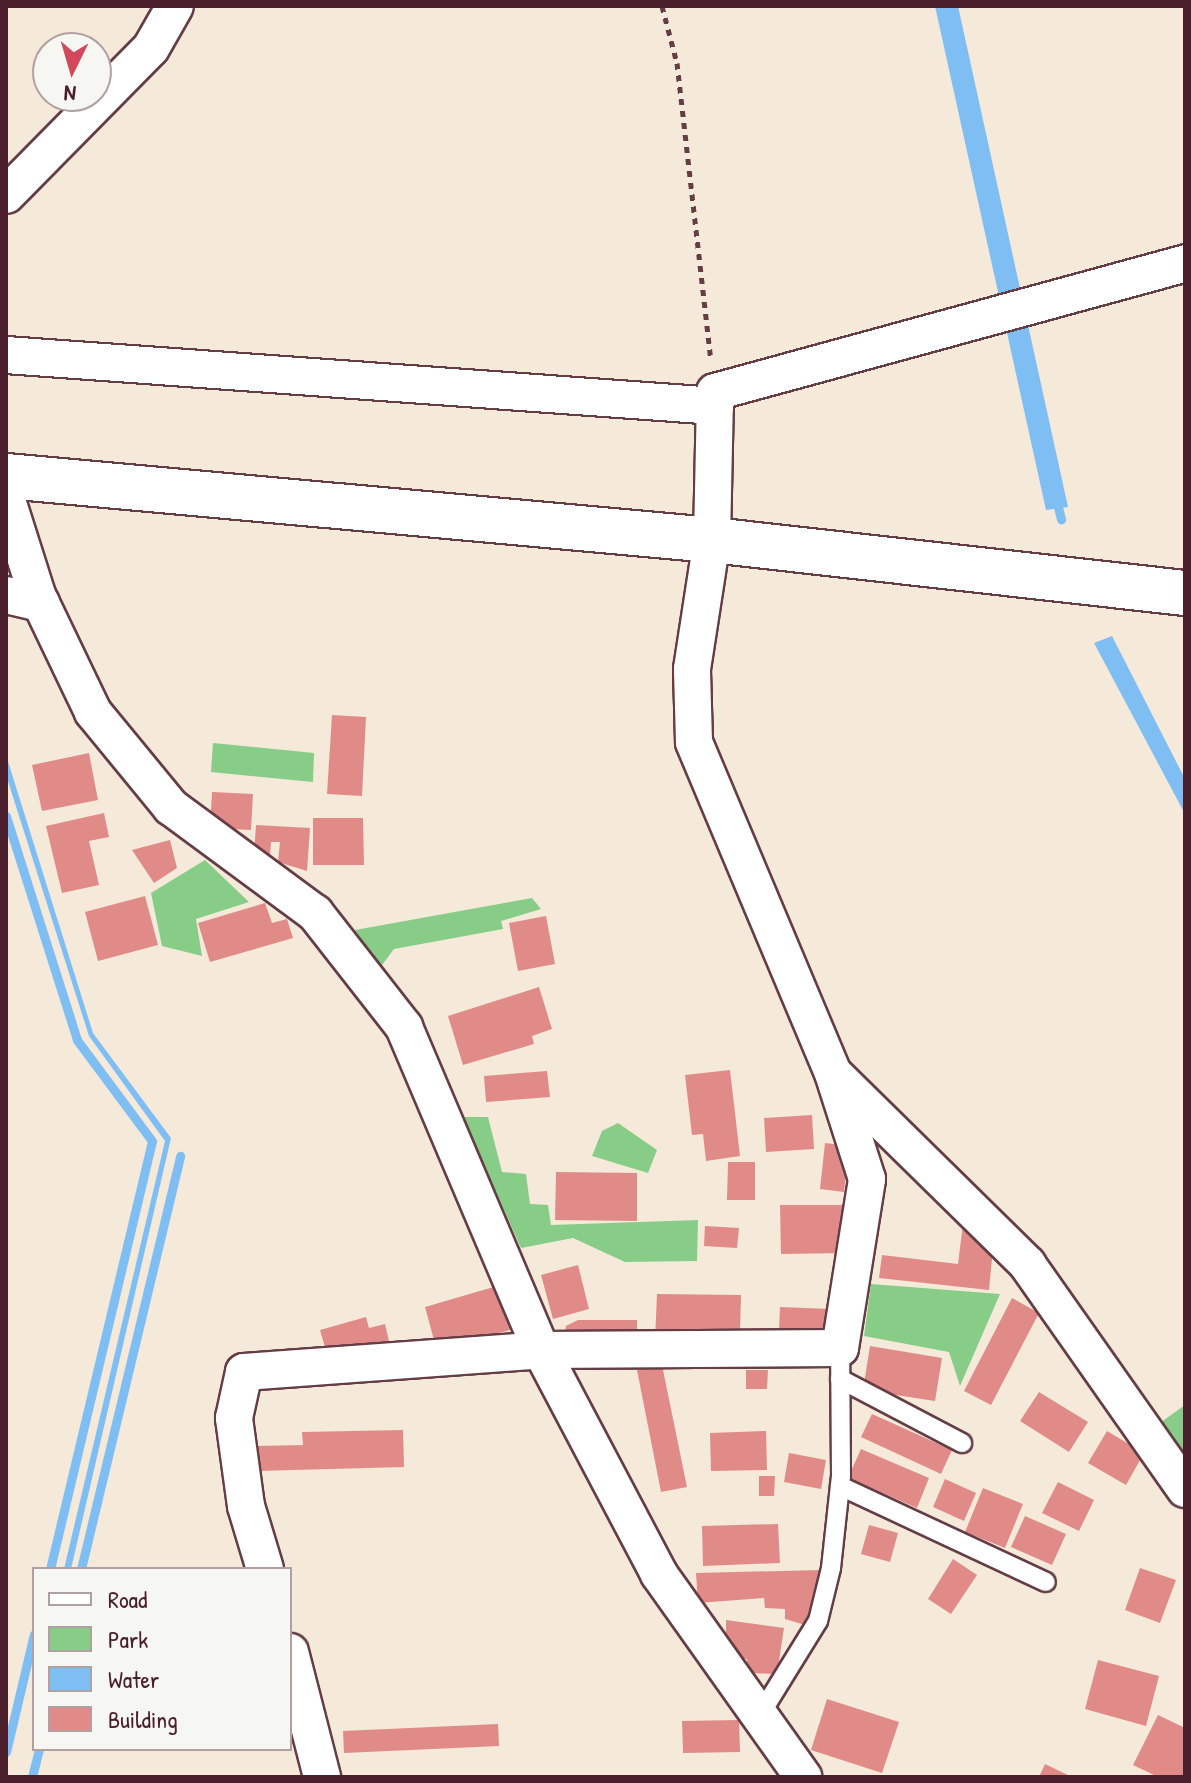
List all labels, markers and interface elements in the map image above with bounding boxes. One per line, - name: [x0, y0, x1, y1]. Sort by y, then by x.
- north arrow: [32, 32, 112, 112]
- text: N: [63, 78, 77, 109]
- legend: [32, 1567, 292, 1751]
- text: Road: [108, 1583, 147, 1615]
- text: Park: [108, 1623, 148, 1655]
- text: Water: [108, 1663, 159, 1695]
- text: Building: [108, 1703, 178, 1735]

